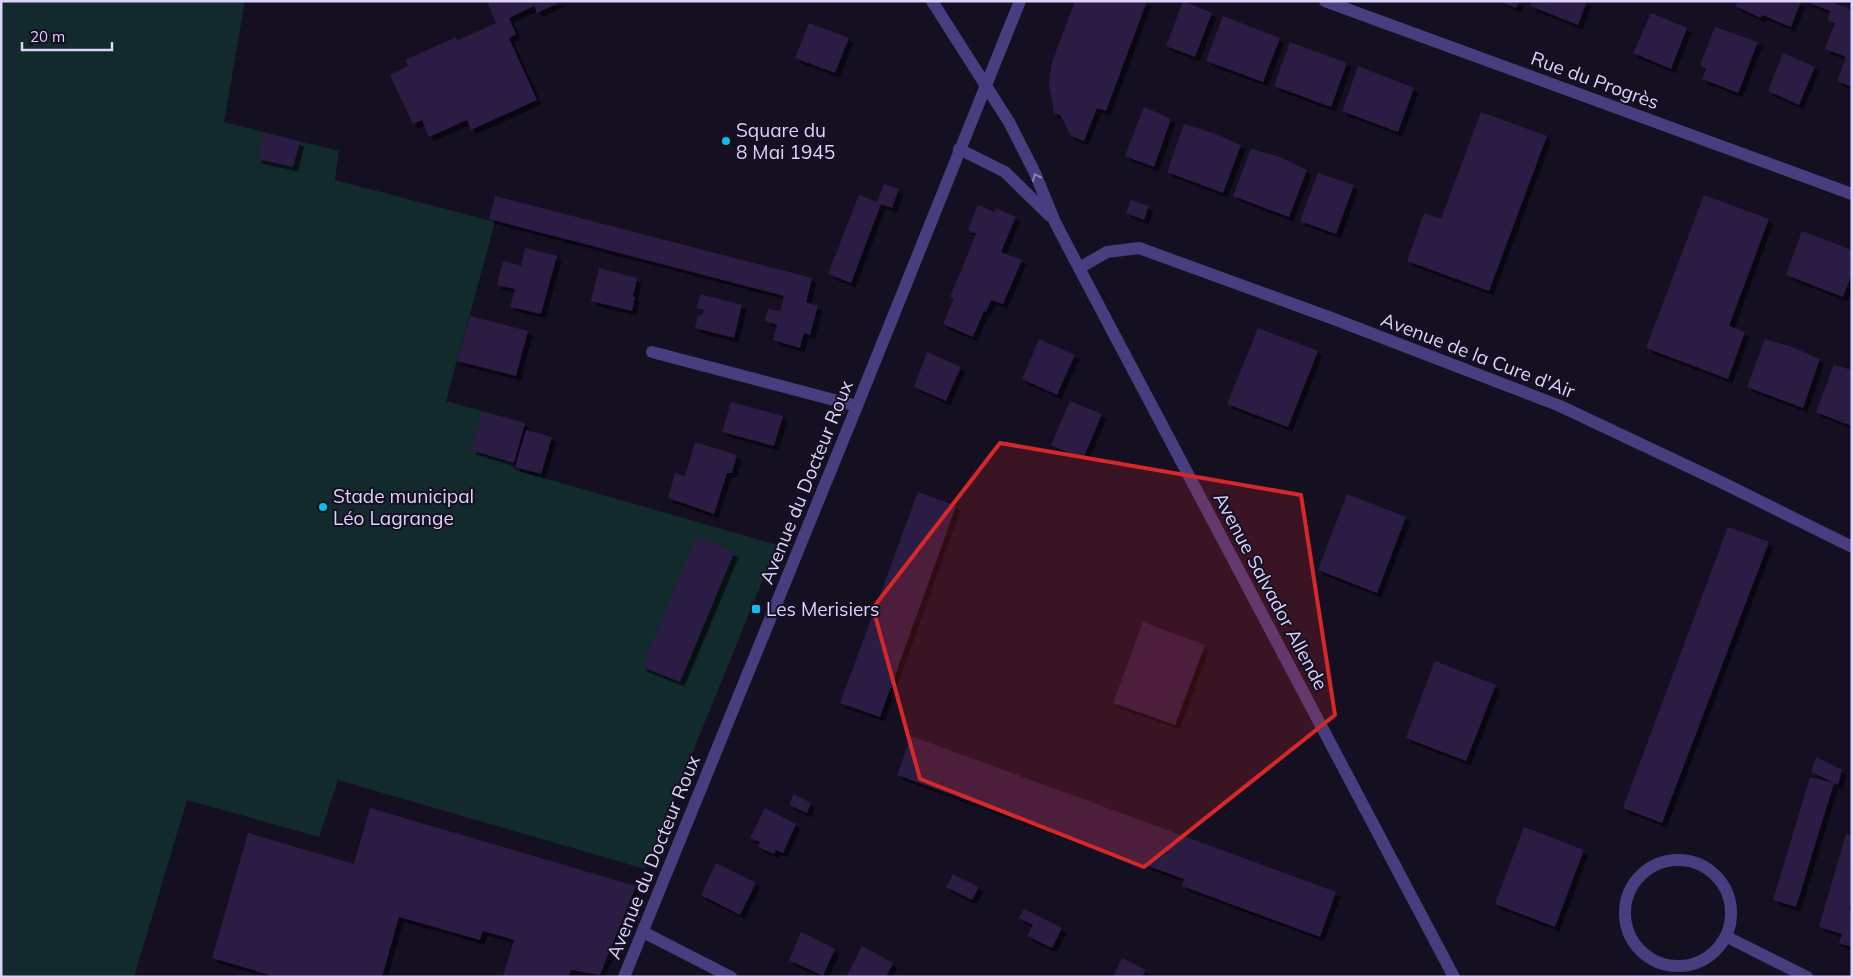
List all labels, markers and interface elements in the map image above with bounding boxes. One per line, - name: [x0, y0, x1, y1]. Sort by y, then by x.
- scale bar: [22, 20, 112, 52]
- text: 20 m: [30, 27, 65, 46]
- street label: Rue du Progrès: [1528, 46, 1662, 114]
- place label: Square du 8 Mai 1945: [736, 118, 835, 164]
- marker: Square du 8 Mai 1945: [720, 135, 732, 147]
- one-way arrow: [1032, 173, 1043, 182]
- street label: Avenue de la Cure d'Air: [1378, 307, 1578, 403]
- street label: Avenue du Docteur Roux: [754, 377, 858, 587]
- place label: Stade municipal Léo Lagrange: [333, 484, 474, 530]
- street label: Avenue Salvador Allende: [1209, 488, 1333, 694]
- marker: Stade municipal Léo Lagrange: [317, 501, 329, 513]
- place label: Les Merisiers: [766, 597, 880, 621]
- marker: Les Merisiers: [750, 603, 762, 615]
- street label: Avenue du Docteur Roux: [601, 752, 705, 962]

